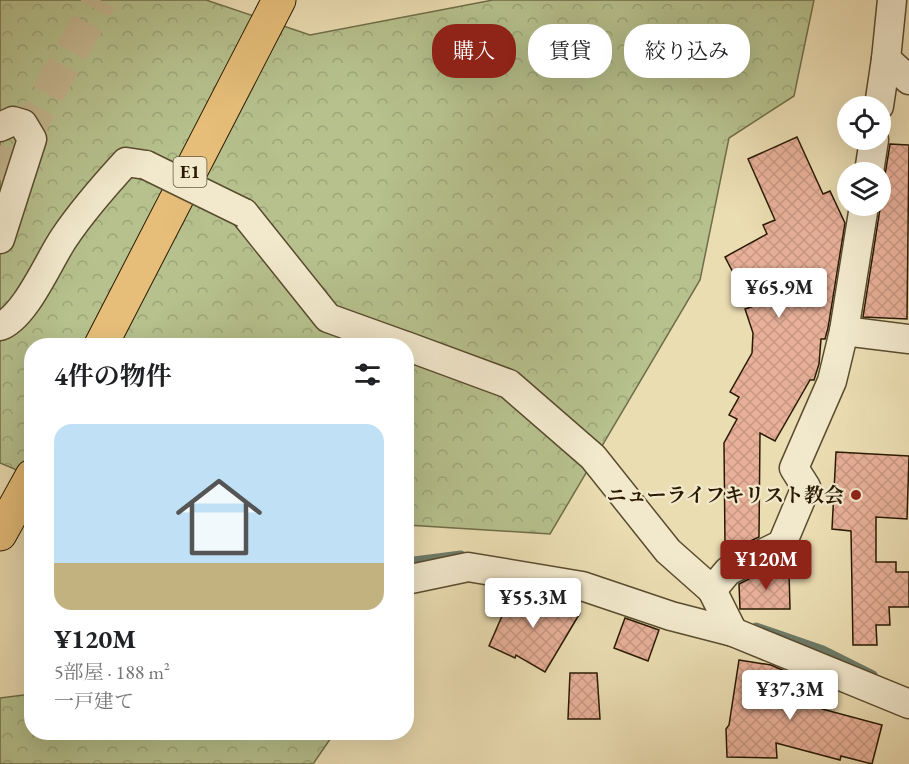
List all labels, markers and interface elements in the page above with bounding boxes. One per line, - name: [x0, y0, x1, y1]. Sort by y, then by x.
- chip: 購入: [432, 24, 516, 78]
- chip: 賃貸: [528, 24, 612, 78]
- chip: 絞り込み: [624, 24, 750, 78]
- map controls: [837, 96, 891, 216]
- button: locate: [837, 96, 891, 150]
- road number: E1: [174, 157, 207, 187]
- button: layers: [837, 162, 891, 216]
- pin: ¥65.9M: [730, 268, 828, 319]
- text: ¥65.9M: [745, 274, 813, 300]
- icon: filters: [351, 358, 384, 391]
- text: 4件の物件: [54, 359, 172, 393]
- icon: home: [165, 463, 273, 571]
- place label: ニューライフキリスト教会: [606, 482, 844, 508]
- marker: ニューライフキリスト教会: [849, 488, 863, 502]
- pin: ¥120M: [724, 540, 808, 591]
- text: ¥120M: [734, 546, 798, 572]
- pin: ¥55.3M: [484, 578, 582, 629]
- text: ¥55.3M: [499, 584, 567, 610]
- text: ¥120M: [54, 622, 136, 656]
- text: 5部屋 · 188 m²: [54, 659, 170, 685]
- pin: ¥37.3M: [741, 670, 839, 721]
- text: ¥37.3M: [756, 676, 824, 702]
- text: 一戸建て: [54, 688, 134, 714]

